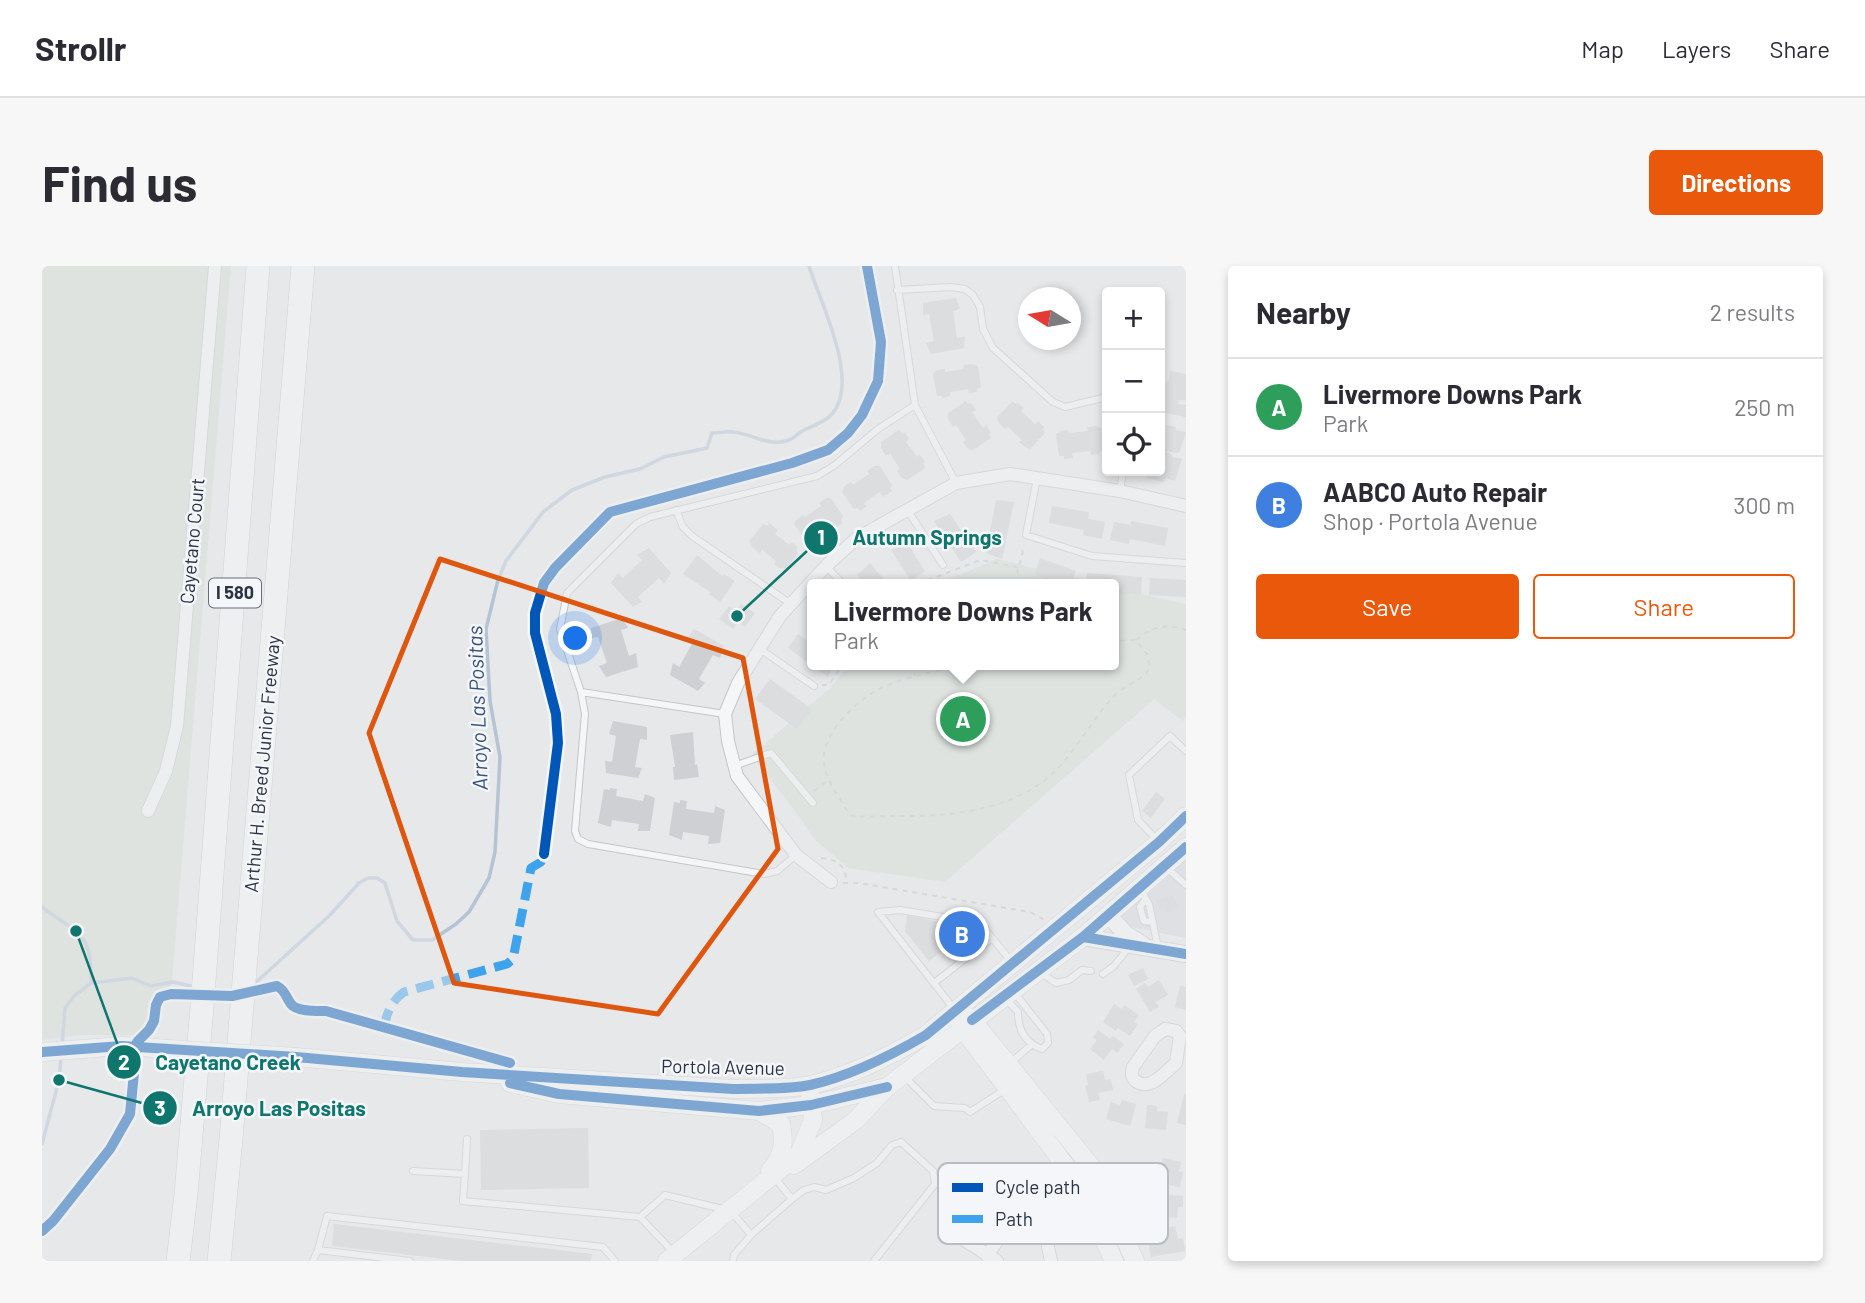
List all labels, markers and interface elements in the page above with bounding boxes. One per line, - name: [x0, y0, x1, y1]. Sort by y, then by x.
- text: Strollr: [35, 28, 127, 68]
- text: Map: [1581, 34, 1624, 63]
- text: Layers: [1662, 34, 1731, 63]
- text: Share: [1769, 34, 1830, 63]
- button: Directions: [1649, 150, 1823, 215]
- text: Find us: [42, 153, 197, 212]
- north arrow: [1018, 287, 1081, 350]
- map controls: [1102, 287, 1165, 476]
- button: +: [1102, 287, 1165, 350]
- text: Nearby: [1256, 294, 1351, 330]
- text: 2 results: [1710, 298, 1795, 326]
- button: −: [1102, 350, 1165, 413]
- text: Livermore Downs Park: [1323, 378, 1582, 409]
- text: A: [1271, 393, 1287, 421]
- text: 250 m: [1734, 393, 1795, 421]
- text: Park: [1323, 409, 1368, 437]
- button: locate: [1102, 413, 1165, 476]
- text: AABCO Auto Repair: [1323, 476, 1547, 507]
- street label: Cayetano Court: [175, 477, 208, 605]
- text: B: [1272, 491, 1286, 519]
- text: 300 m: [1734, 491, 1795, 519]
- text: Shop · Portola Avenue: [1323, 507, 1538, 535]
- callout: Autumn Springs: [803, 517, 1016, 559]
- text: 1: [817, 524, 825, 549]
- text: Autumn Springs: [852, 524, 1002, 549]
- button: Save: [1256, 574, 1519, 639]
- button: Share: [1533, 574, 1795, 639]
- road number: I 580: [209, 578, 261, 608]
- popup: [807, 579, 1119, 670]
- text: Livermore Downs Park: [834, 595, 1093, 626]
- your location: [558, 621, 592, 655]
- water label: Arroyo Las Positas: [461, 625, 492, 791]
- text: Park: [834, 626, 879, 654]
- street label: Arthur H. Breed Junior Freeway: [239, 634, 284, 893]
- pin: A: [940, 693, 986, 745]
- pin: B: [939, 908, 985, 960]
- callout: Cayetano Creek: [106, 1041, 315, 1083]
- text: 2: [118, 1049, 130, 1074]
- text: Cayetano Creek: [155, 1049, 301, 1074]
- street label: Portola Avenue: [661, 1054, 785, 1079]
- callout: Arroyo Las Positas: [143, 1087, 380, 1129]
- text: 3: [154, 1095, 166, 1120]
- text: Arroyo Las Positas: [192, 1095, 366, 1120]
- legend: [938, 1163, 1168, 1244]
- text: Cycle path: [995, 1175, 1080, 1198]
- text: Path: [995, 1207, 1033, 1230]

